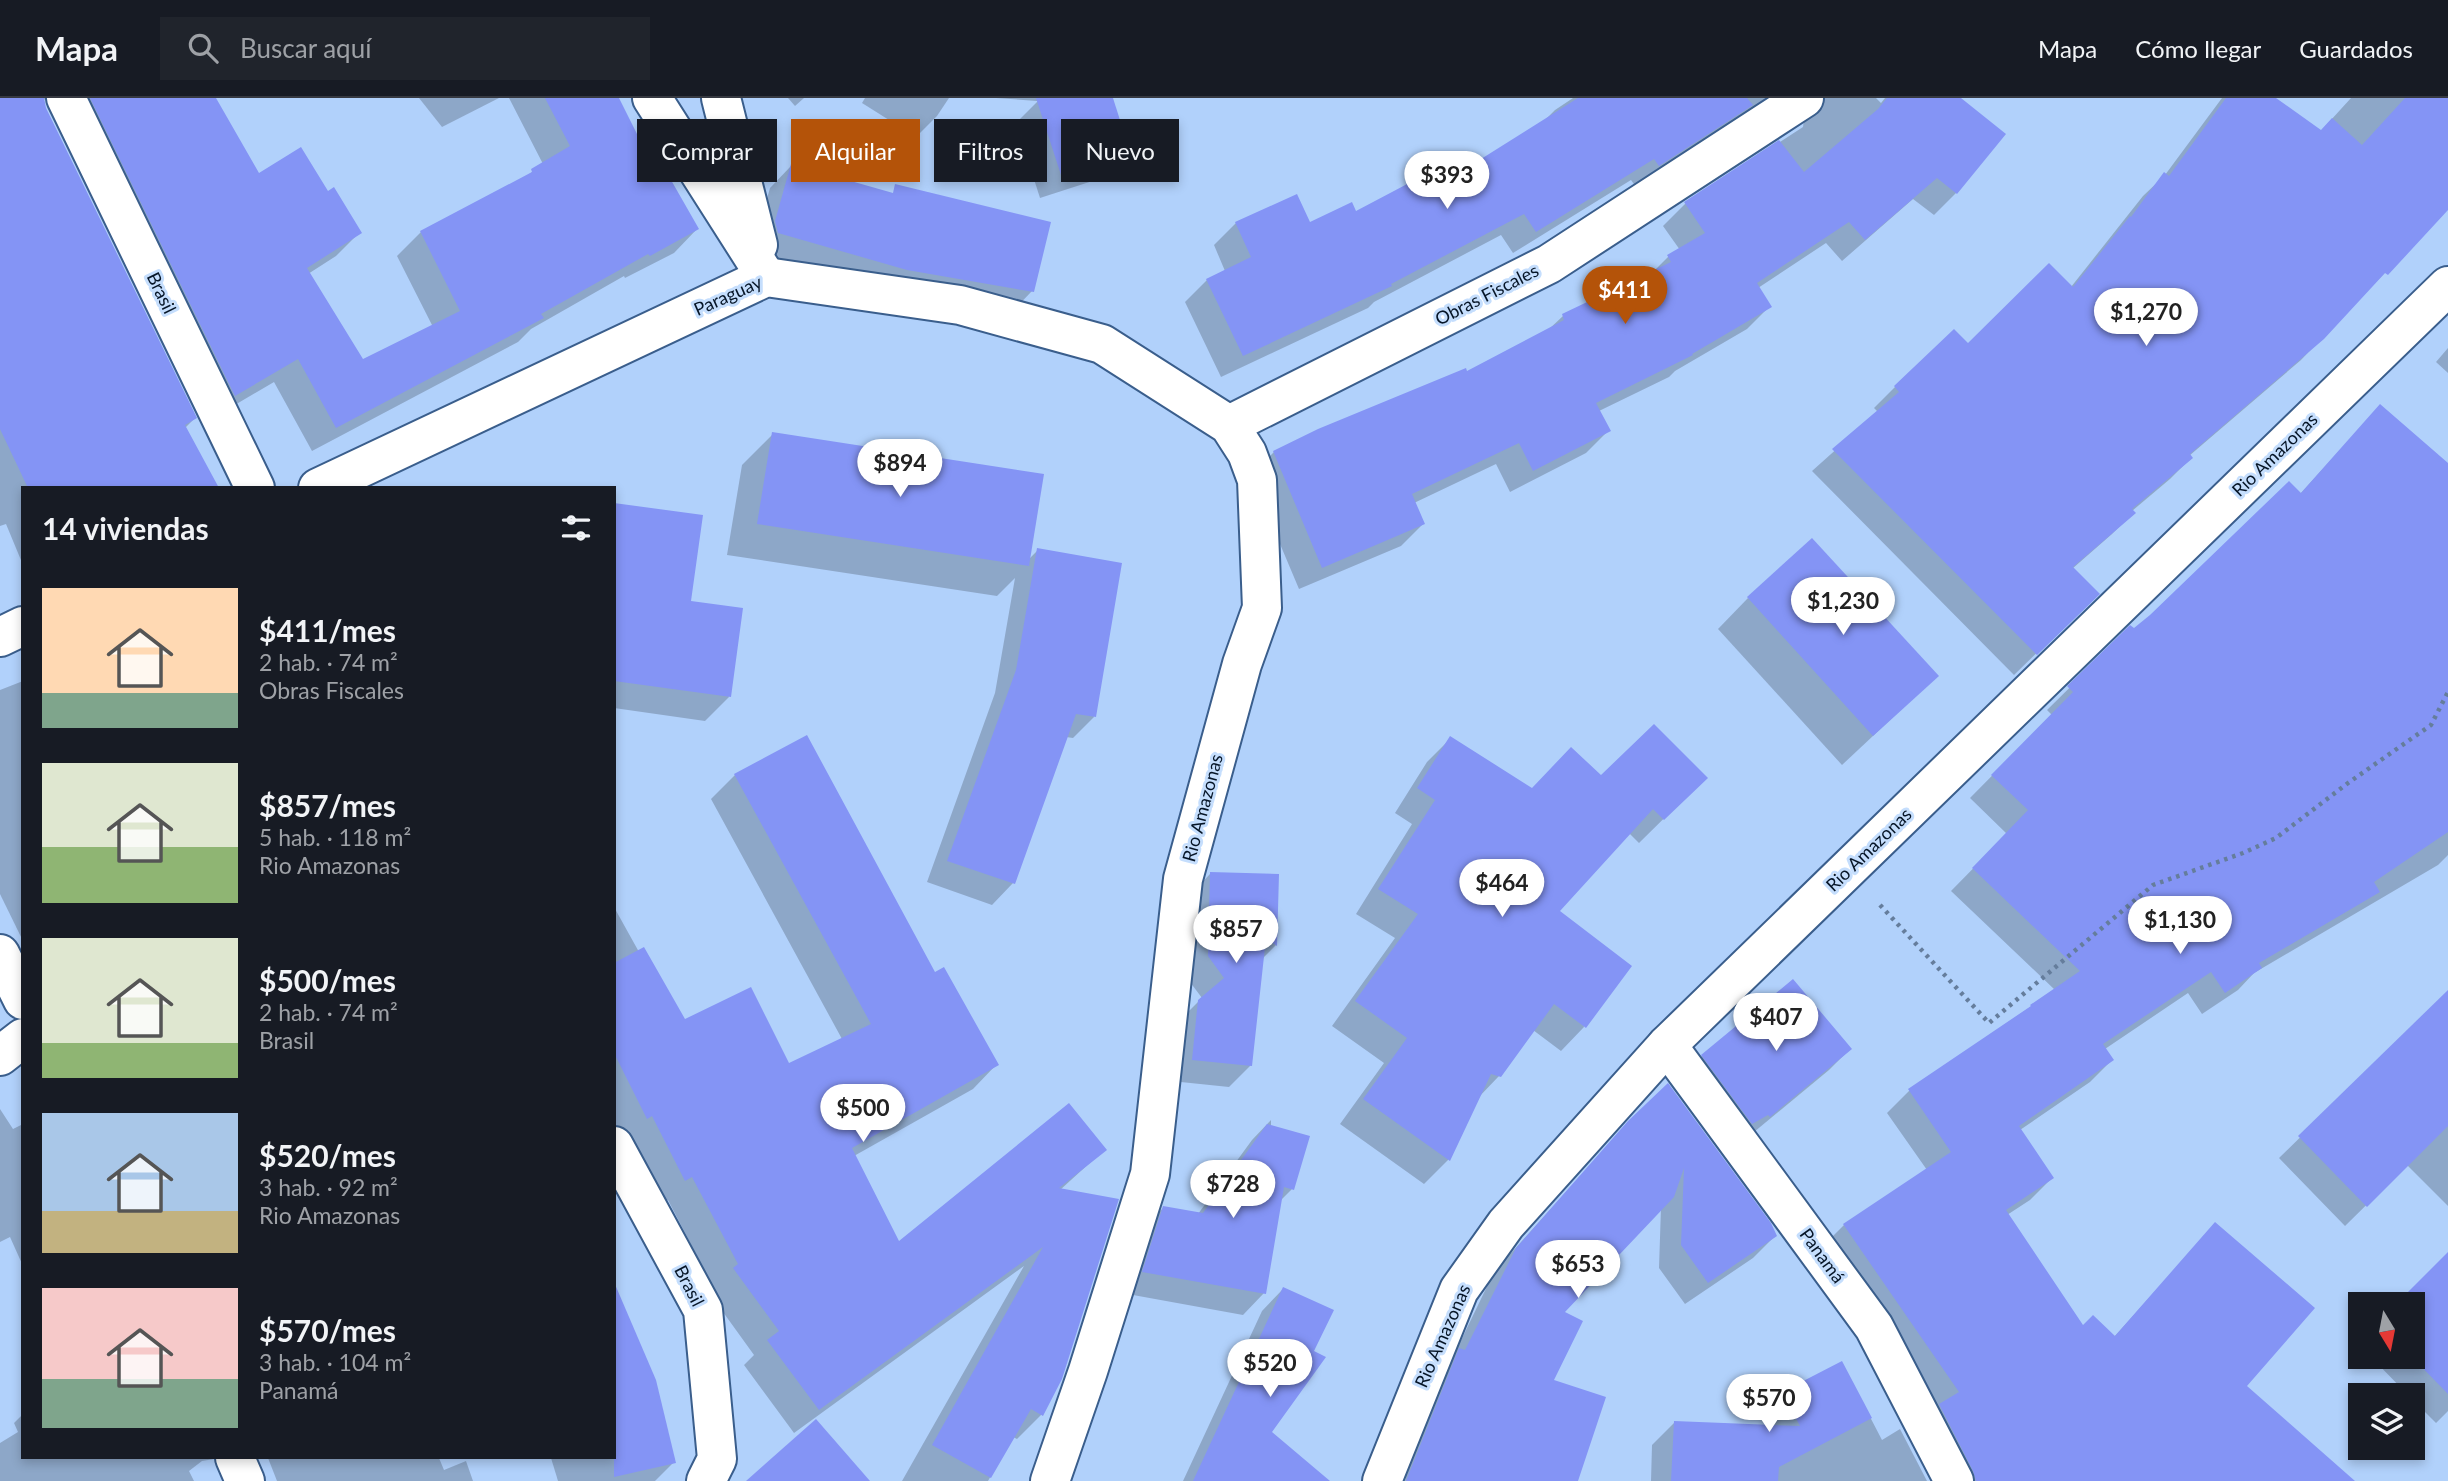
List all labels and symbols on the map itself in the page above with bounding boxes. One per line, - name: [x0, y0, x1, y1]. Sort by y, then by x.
- pin: $393: [1406, 152, 1488, 211]
- street label: Obras Fiscales: [1431, 258, 1542, 330]
- pin: $411: [1584, 266, 1666, 326]
- street label: Brasil: [143, 268, 181, 317]
- street label: Paraguay: [690, 270, 766, 320]
- pin: $1,270: [2089, 288, 2203, 348]
- street label: Rio Amazonas: [2227, 408, 2322, 501]
- pin: $894: [859, 440, 941, 499]
- pin: $1,230: [1786, 578, 1900, 637]
- street label: Rio Amazonas: [1177, 751, 1227, 864]
- street label: Rio Amazonas: [1821, 803, 1916, 896]
- pin: $464: [1461, 860, 1543, 919]
- pin: $1,130: [2123, 896, 2237, 956]
- pin: $857: [1195, 906, 1277, 965]
- pin: $407: [1735, 993, 1817, 1053]
- pin: $500: [822, 1084, 904, 1144]
- pin: $728: [1192, 1160, 1274, 1220]
- street label: Panamá: [1796, 1224, 1850, 1287]
- pin: $653: [1537, 1240, 1619, 1300]
- street label: Brasil: [670, 1261, 709, 1310]
- street label: Rio Amazonas: [1410, 1280, 1475, 1391]
- north arrow: [2348, 1292, 2426, 1368]
- pin: $520: [1229, 1340, 1311, 1399]
- pin: $570: [1728, 1374, 1810, 1434]

